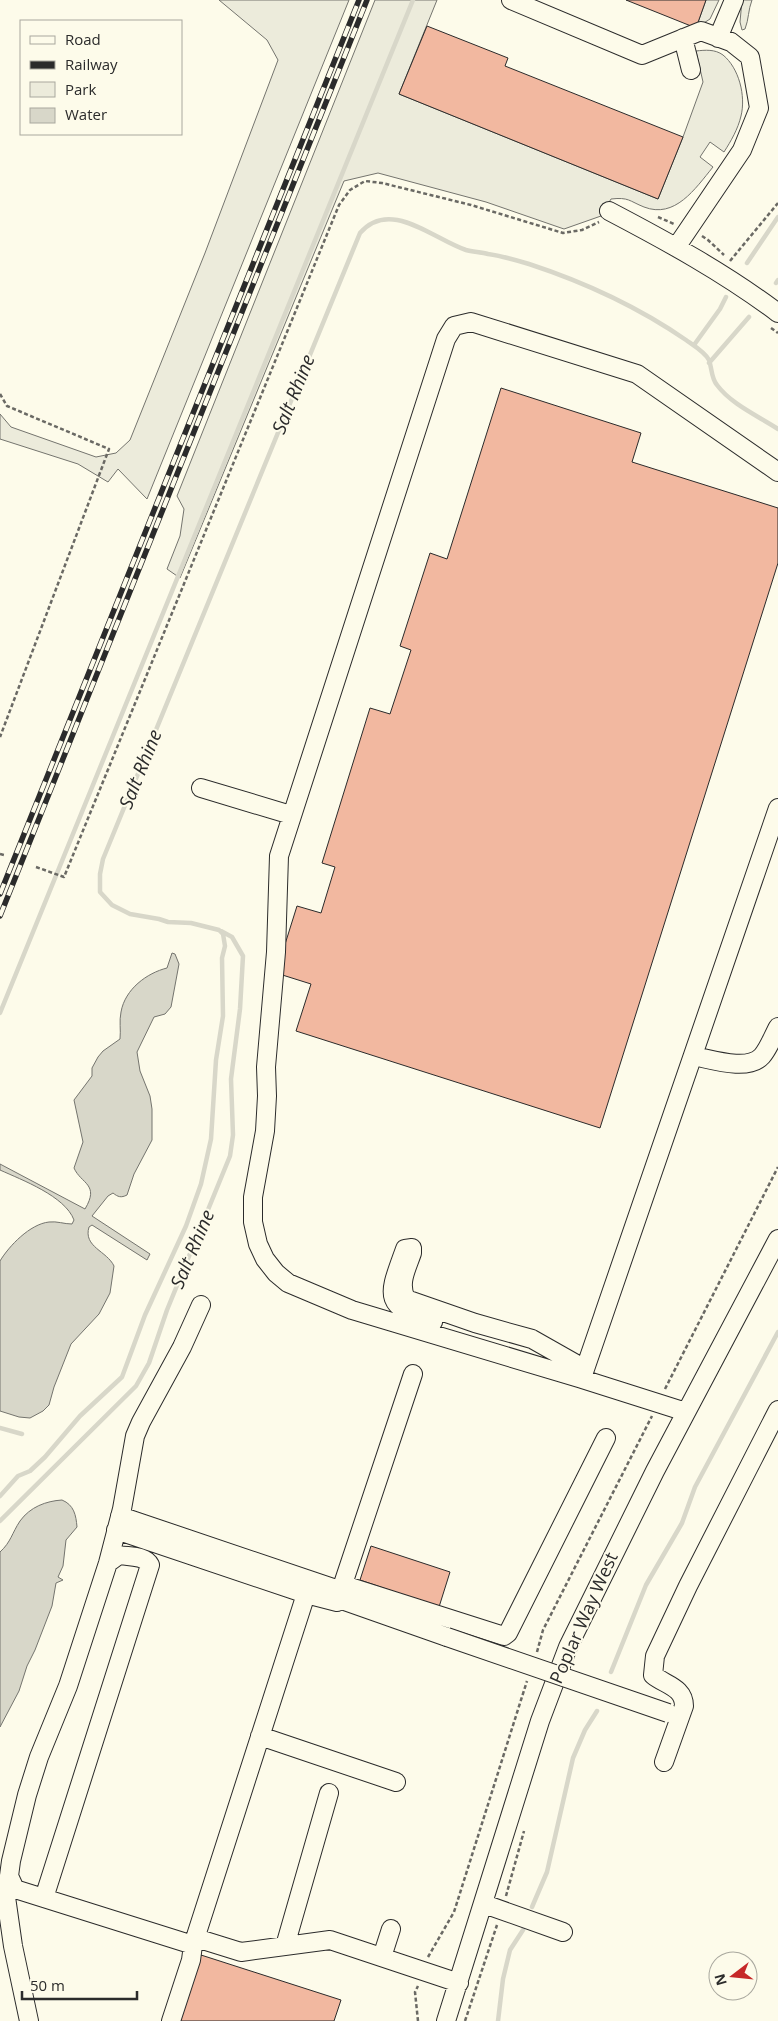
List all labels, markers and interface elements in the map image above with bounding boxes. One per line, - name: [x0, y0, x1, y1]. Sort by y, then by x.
- legend: [20, 20, 182, 135]
- text: Road: [65, 29, 101, 49]
- text: Railway: [65, 54, 118, 74]
- text: Park: [65, 79, 96, 99]
- text: Water: [65, 104, 107, 124]
- water label: Salt Rhine: [265, 350, 321, 438]
- water label: Salt Rhine: [112, 725, 168, 813]
- water label: Salt Rhine: [164, 1206, 220, 1292]
- street label: Poplar Way West: [543, 1548, 623, 1687]
- north arrow: [708, 1951, 758, 2001]
- scale bar: [22, 1968, 138, 2000]
- text: N: [709, 1972, 731, 1988]
- text: 50 m: [30, 1975, 65, 1995]

